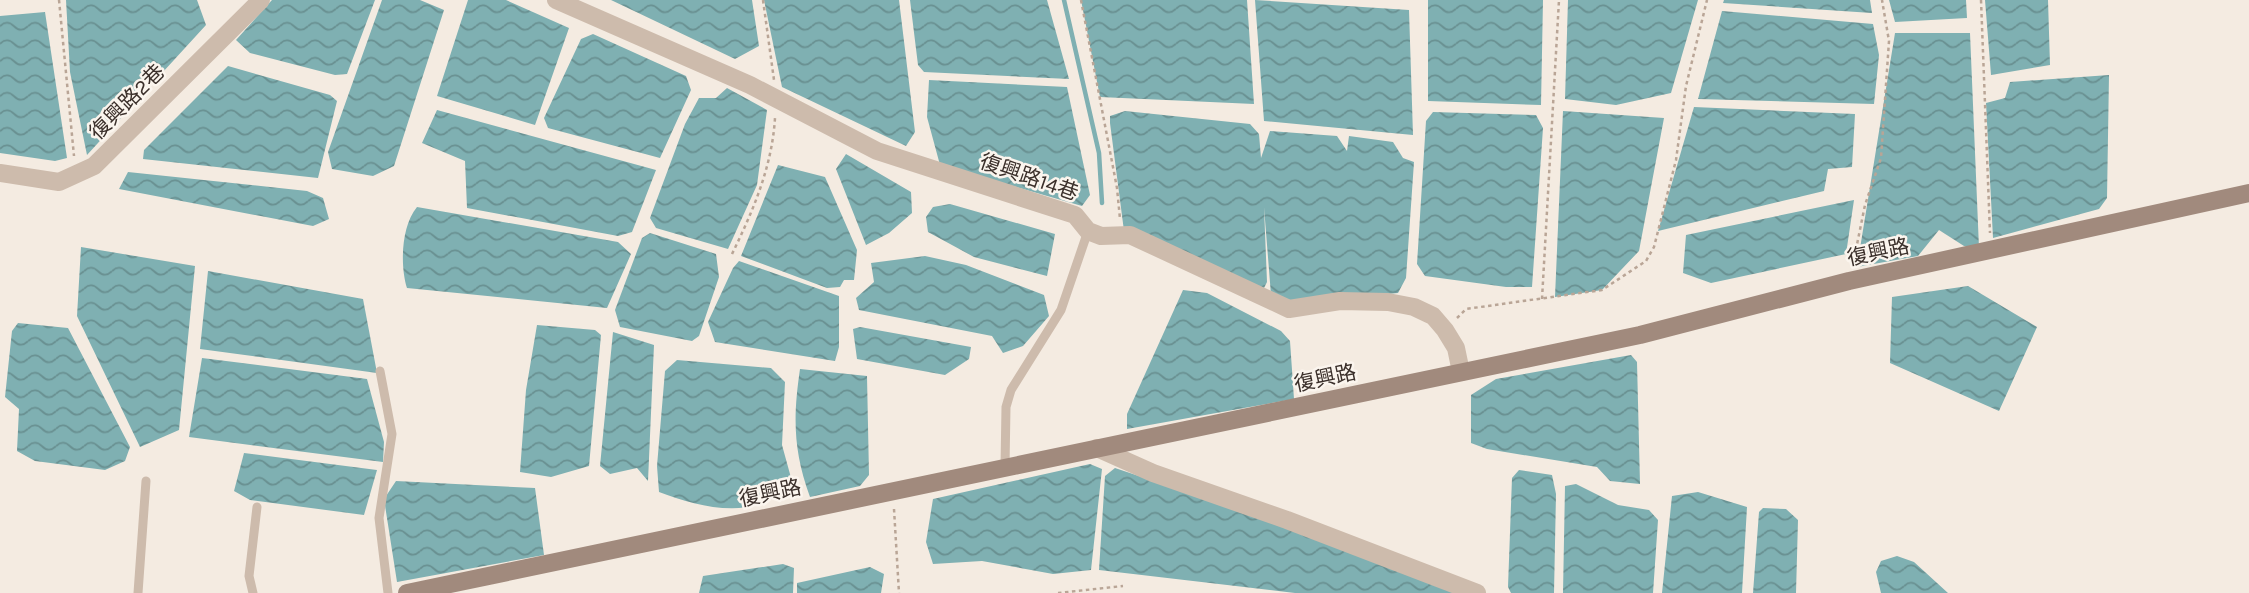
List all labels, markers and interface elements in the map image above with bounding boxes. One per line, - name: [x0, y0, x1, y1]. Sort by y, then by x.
- street label: 復興路2巷: [85, 60, 169, 144]
- street label: 復興路14巷: [977, 149, 1081, 205]
- street label: 復興路: [1845, 234, 1911, 270]
- street label: 復興路: [1292, 360, 1358, 396]
- street label: 復興路: [737, 475, 803, 511]

